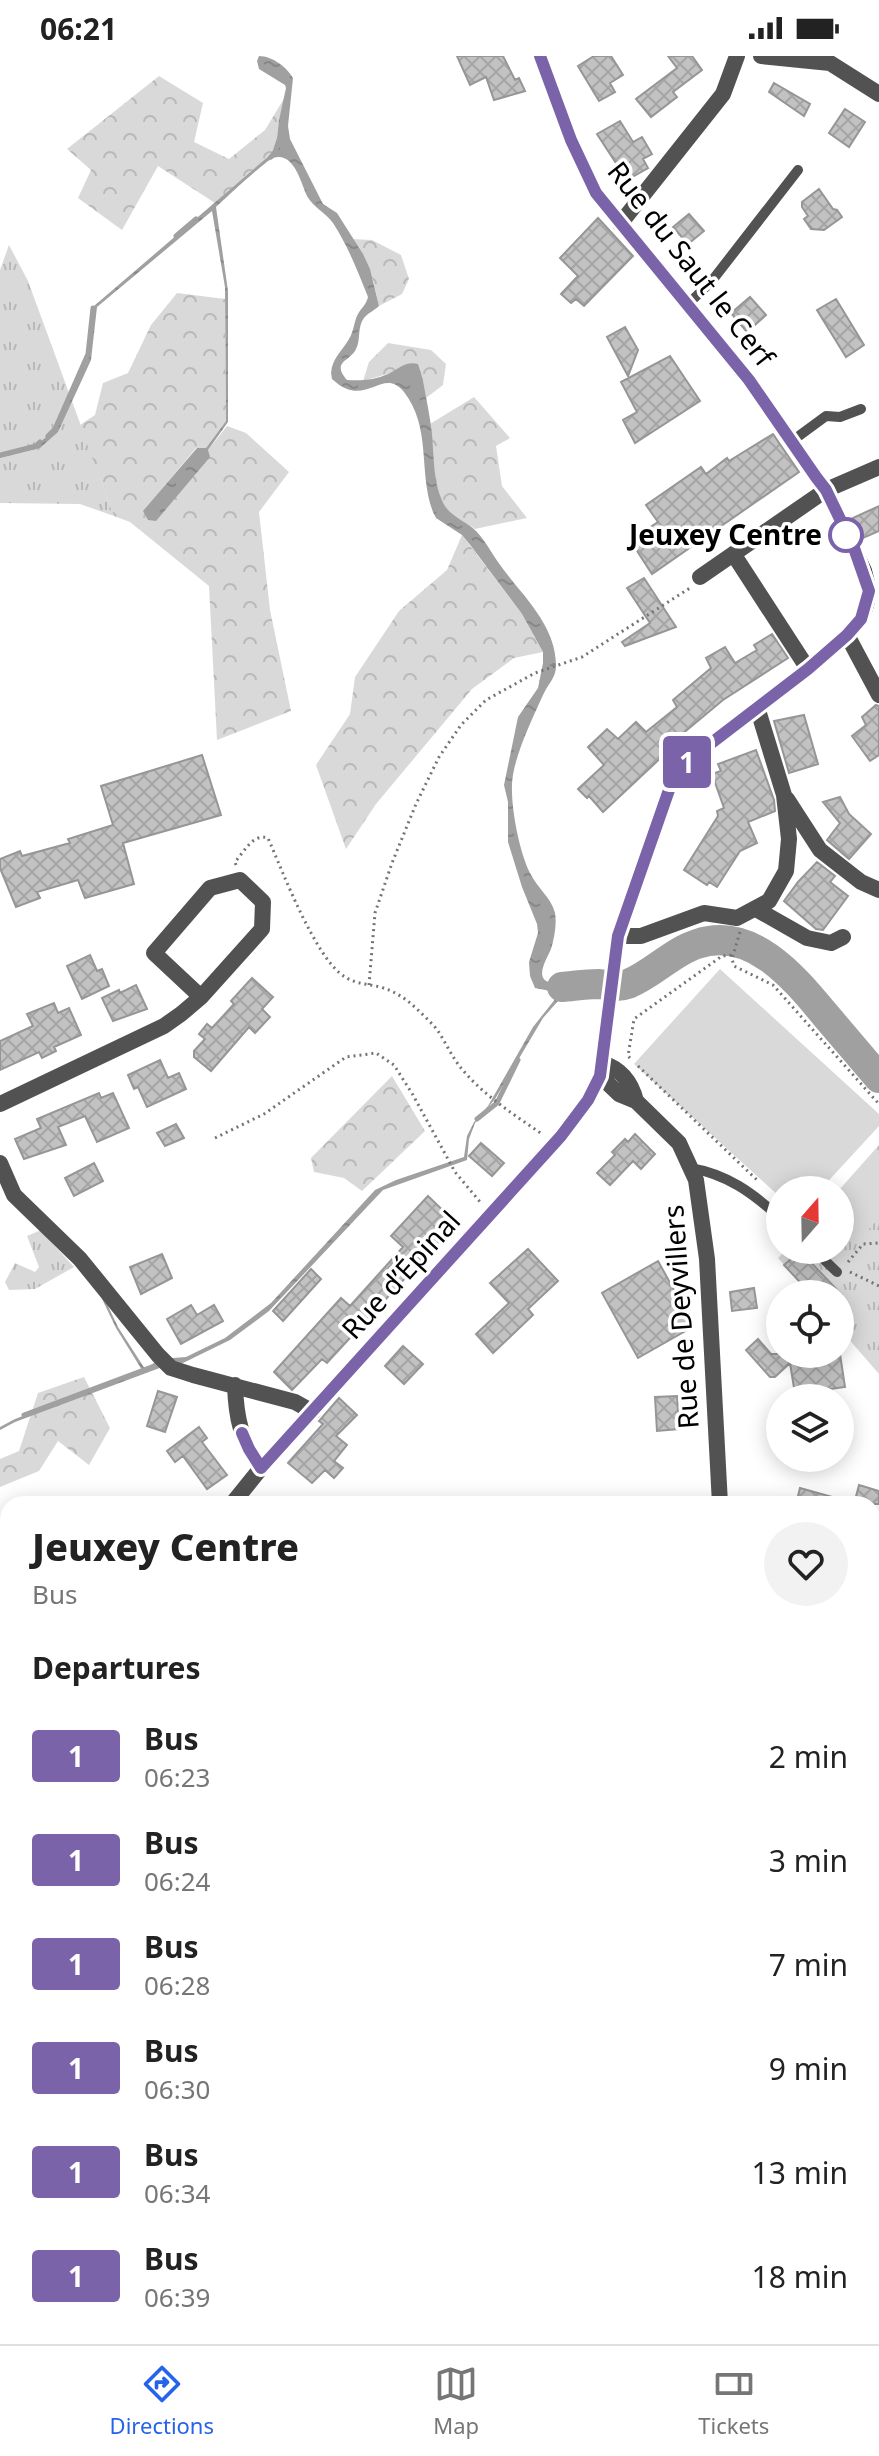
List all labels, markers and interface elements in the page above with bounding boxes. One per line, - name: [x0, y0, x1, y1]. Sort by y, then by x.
- text: 06:21: [40, 8, 117, 49]
- street label: Rue du Saut le Cerf: [600, 153, 785, 375]
- place label: Jeuxey Centre: [626, 515, 822, 553]
- marker: Jeuxey Centre: [829, 518, 863, 552]
- line badge: 1: [661, 736, 713, 788]
- text: 1: [679, 743, 695, 781]
- north arrow: [766, 1176, 854, 1264]
- map controls: [766, 1176, 854, 1472]
- street label: Rue d’Épinal: [333, 1202, 468, 1347]
- street label: Rue de Deyvillers: [653, 1204, 707, 1430]
- button: locate: [766, 1280, 854, 1368]
- button: layers: [766, 1384, 854, 1472]
- text: Jeuxey Centre: [32, 1520, 299, 1572]
- button: heart: [764, 1522, 848, 1606]
- text: Bus: [32, 1576, 77, 1612]
- text: Departures: [32, 1647, 201, 1688]
- text: Bus: [144, 1718, 199, 1759]
- text: 2 min: [769, 1736, 848, 1777]
- text: 1: [68, 1737, 84, 1775]
- text: 06:23: [144, 1759, 210, 1795]
- text: Bus: [144, 1822, 199, 1863]
- text: 3 min: [769, 1840, 848, 1881]
- text: 1: [68, 1841, 84, 1879]
- text: 06:24: [144, 1863, 210, 1899]
- text: Bus: [144, 1926, 199, 1967]
- text: 7 min: [769, 1944, 848, 1985]
- text: 1: [68, 1945, 84, 1983]
- text: 06:28: [144, 1967, 210, 2003]
- text: Bus: [144, 2030, 199, 2071]
- text: 9 min: [769, 2048, 848, 2089]
- text: 1: [68, 2049, 84, 2087]
- text: 06:30: [144, 2071, 210, 2107]
- text: Bus: [144, 2134, 199, 2175]
- text: 13 min: [752, 2152, 848, 2193]
- text: 1: [68, 2153, 84, 2191]
- text: 06:34: [144, 2175, 210, 2211]
- text: Bus: [144, 2238, 199, 2279]
- text: 18 min: [752, 2256, 848, 2297]
- text: 1: [68, 2257, 84, 2295]
- text: 06:39: [144, 2279, 210, 2315]
- tab: Directions: [110, 2362, 214, 2440]
- tab: Map: [433, 2362, 479, 2440]
- tab: Tickets: [698, 2362, 769, 2440]

